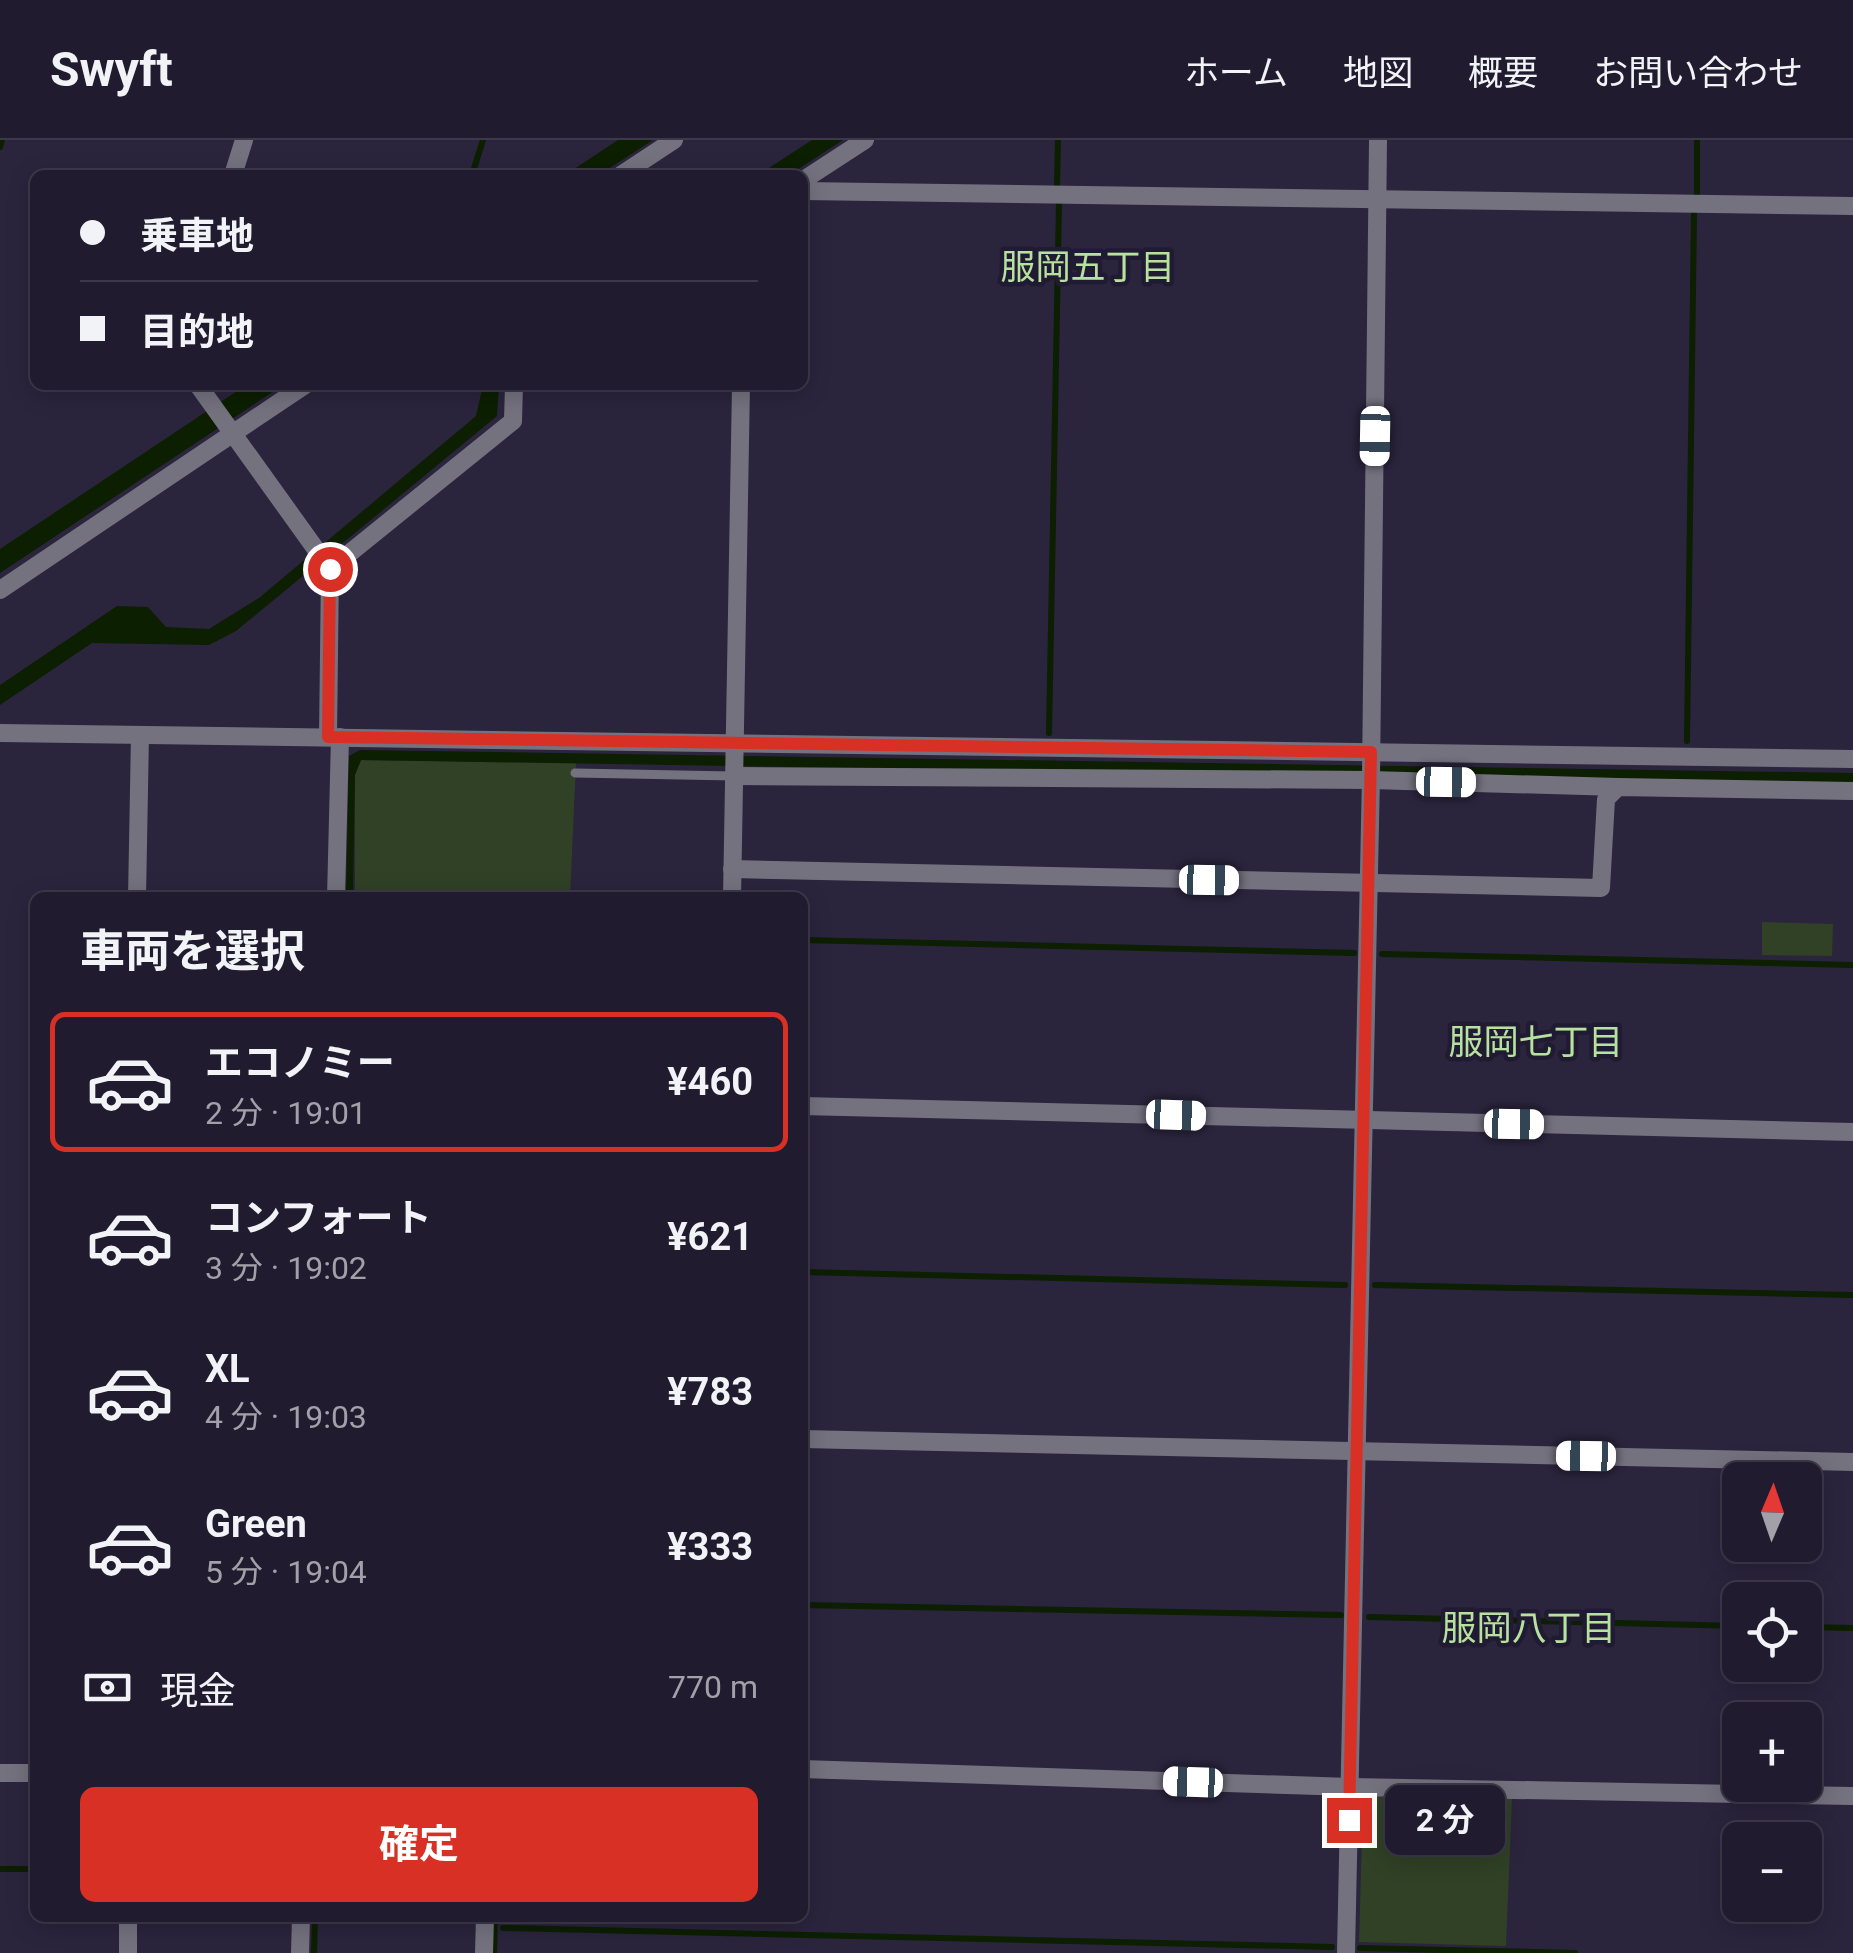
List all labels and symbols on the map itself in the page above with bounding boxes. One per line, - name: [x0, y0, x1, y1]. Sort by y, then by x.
- district label: 服岡五丁目: [1000, 247, 1176, 288]
- car: [1359, 406, 1391, 466]
- route start: [308, 547, 353, 592]
- car: [1416, 766, 1476, 798]
- car: [1179, 864, 1239, 896]
- district label: 服岡七丁目: [1448, 1022, 1624, 1063]
- car: [1145, 1099, 1207, 1131]
- car: [1484, 1108, 1544, 1140]
- car: [1556, 1440, 1616, 1472]
- north arrow: [1722, 1462, 1822, 1562]
- district label: 服岡八丁目: [1441, 1608, 1617, 1649]
- car: [1162, 1766, 1224, 1798]
- callout: 2 分: [1384, 1785, 1504, 1855]
- route end: [1327, 1798, 1372, 1843]

